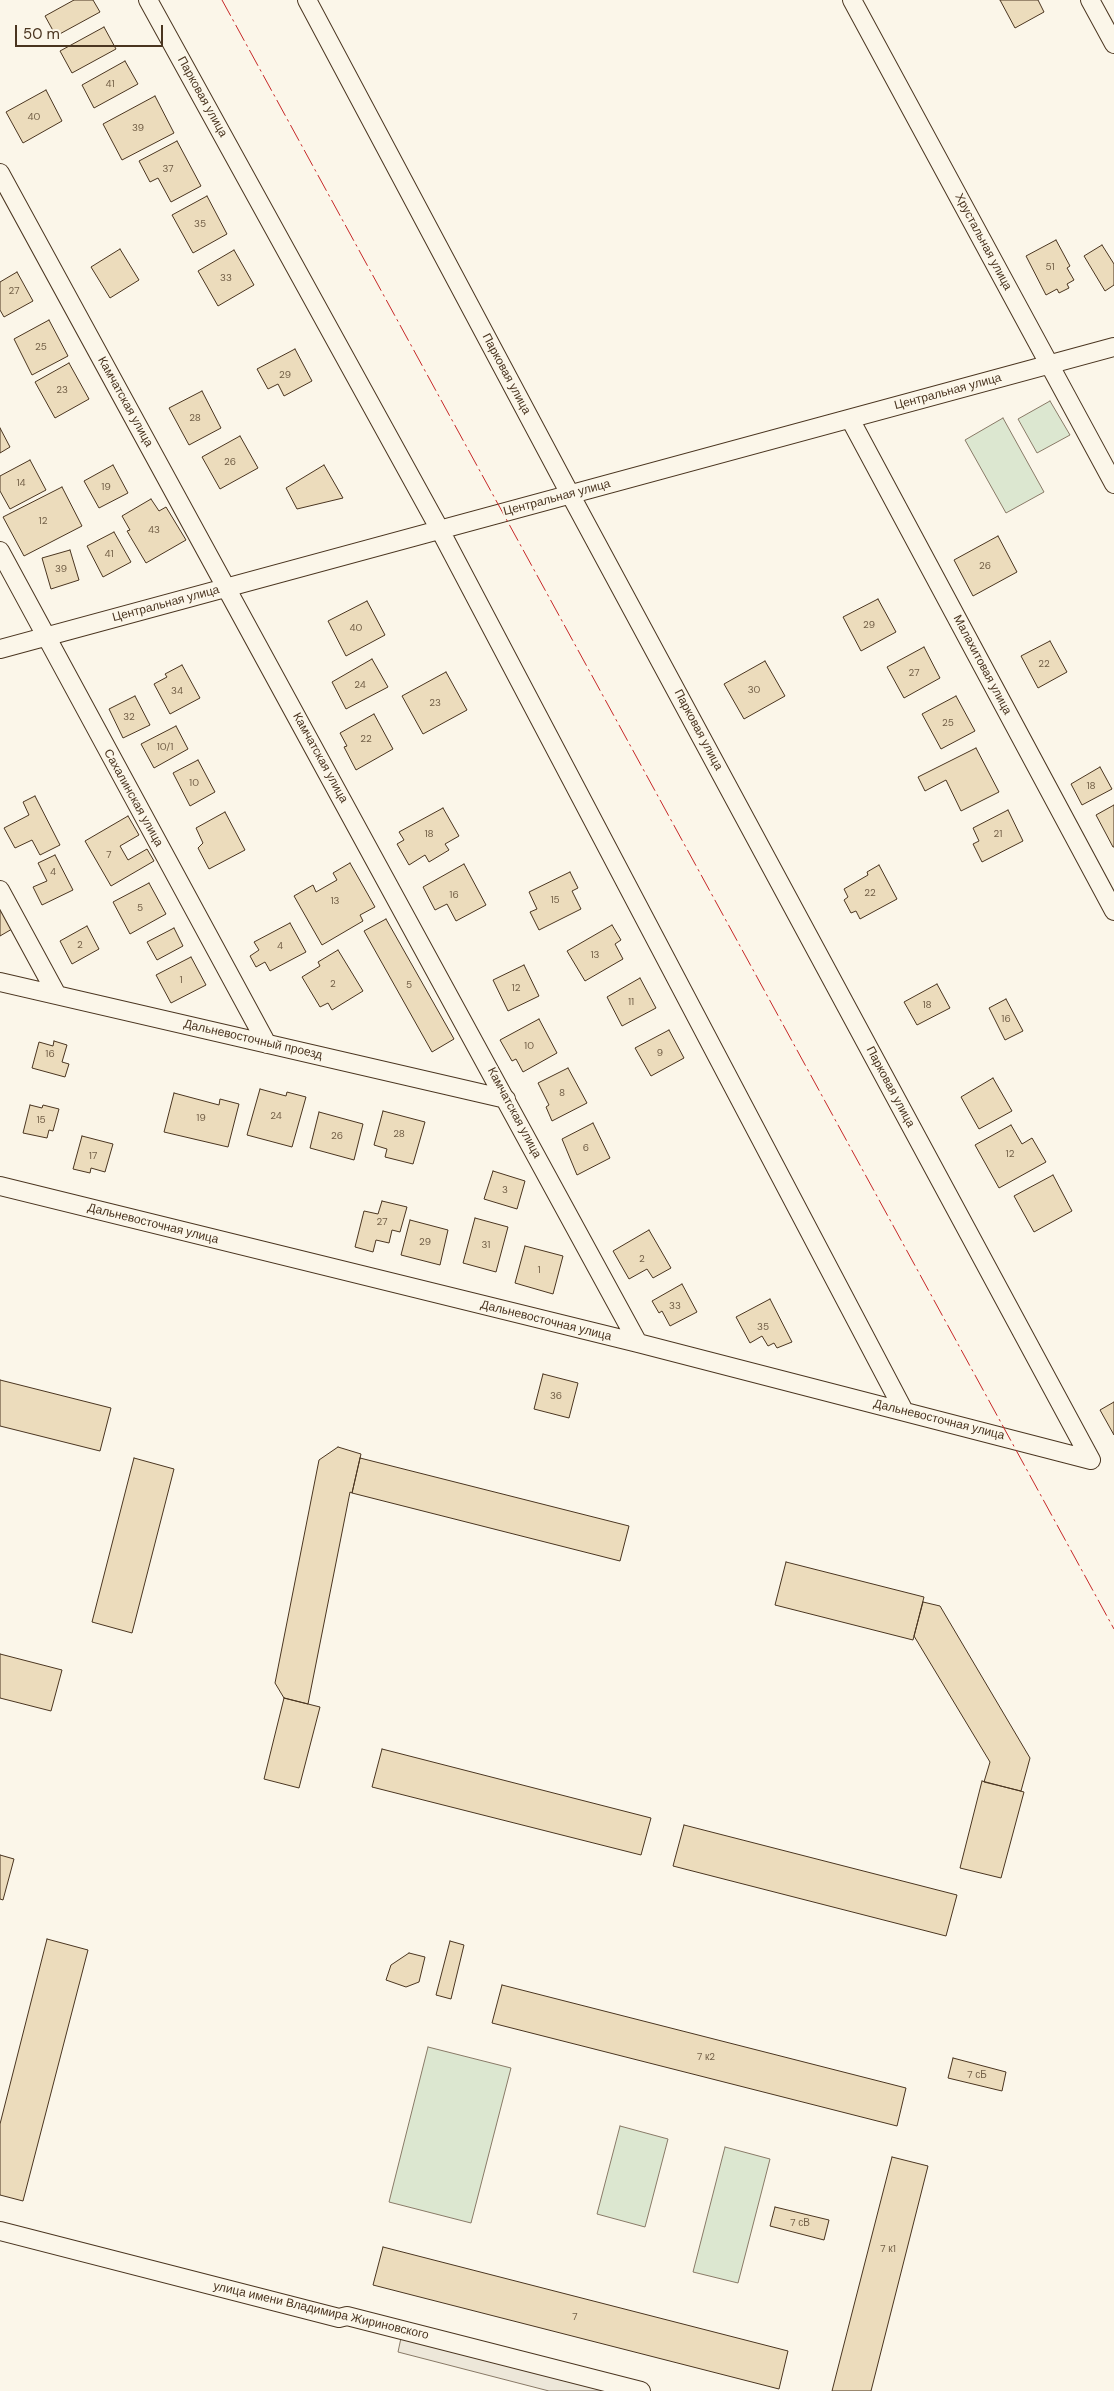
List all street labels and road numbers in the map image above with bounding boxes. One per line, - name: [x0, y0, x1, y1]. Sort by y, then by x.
- street label: Парковая улица: [174, 54, 230, 140]
- street label: Хрустальная улица: [951, 191, 1015, 293]
- street label: Парковая улица: [479, 331, 533, 417]
- street label: Камчатская улица: [94, 354, 156, 450]
- street label: Центральная улица: [893, 371, 1003, 413]
- street label: Центральная улица: [502, 477, 612, 519]
- street label: Центральная улица: [111, 583, 221, 625]
- street label: Малахитовая улица: [950, 613, 1014, 717]
- street label: Парковая улица: [671, 687, 725, 773]
- street label: Камчатская улица: [289, 710, 351, 806]
- street label: Сахалинская улица: [100, 747, 166, 849]
- street label: Дальневосточный проезд: [182, 1017, 324, 1063]
- street label: Парковая улица: [863, 1044, 917, 1130]
- street label: Камчатская улица: [484, 1065, 544, 1161]
- street label: Дальневосточная улица: [86, 1201, 220, 1247]
- street label: Дальневосточная улица: [479, 1298, 613, 1344]
- street label: Дальневосточная улица: [872, 1397, 1006, 1443]
- street label: улица имени Владимира Жириновского: [212, 2279, 430, 2343]

